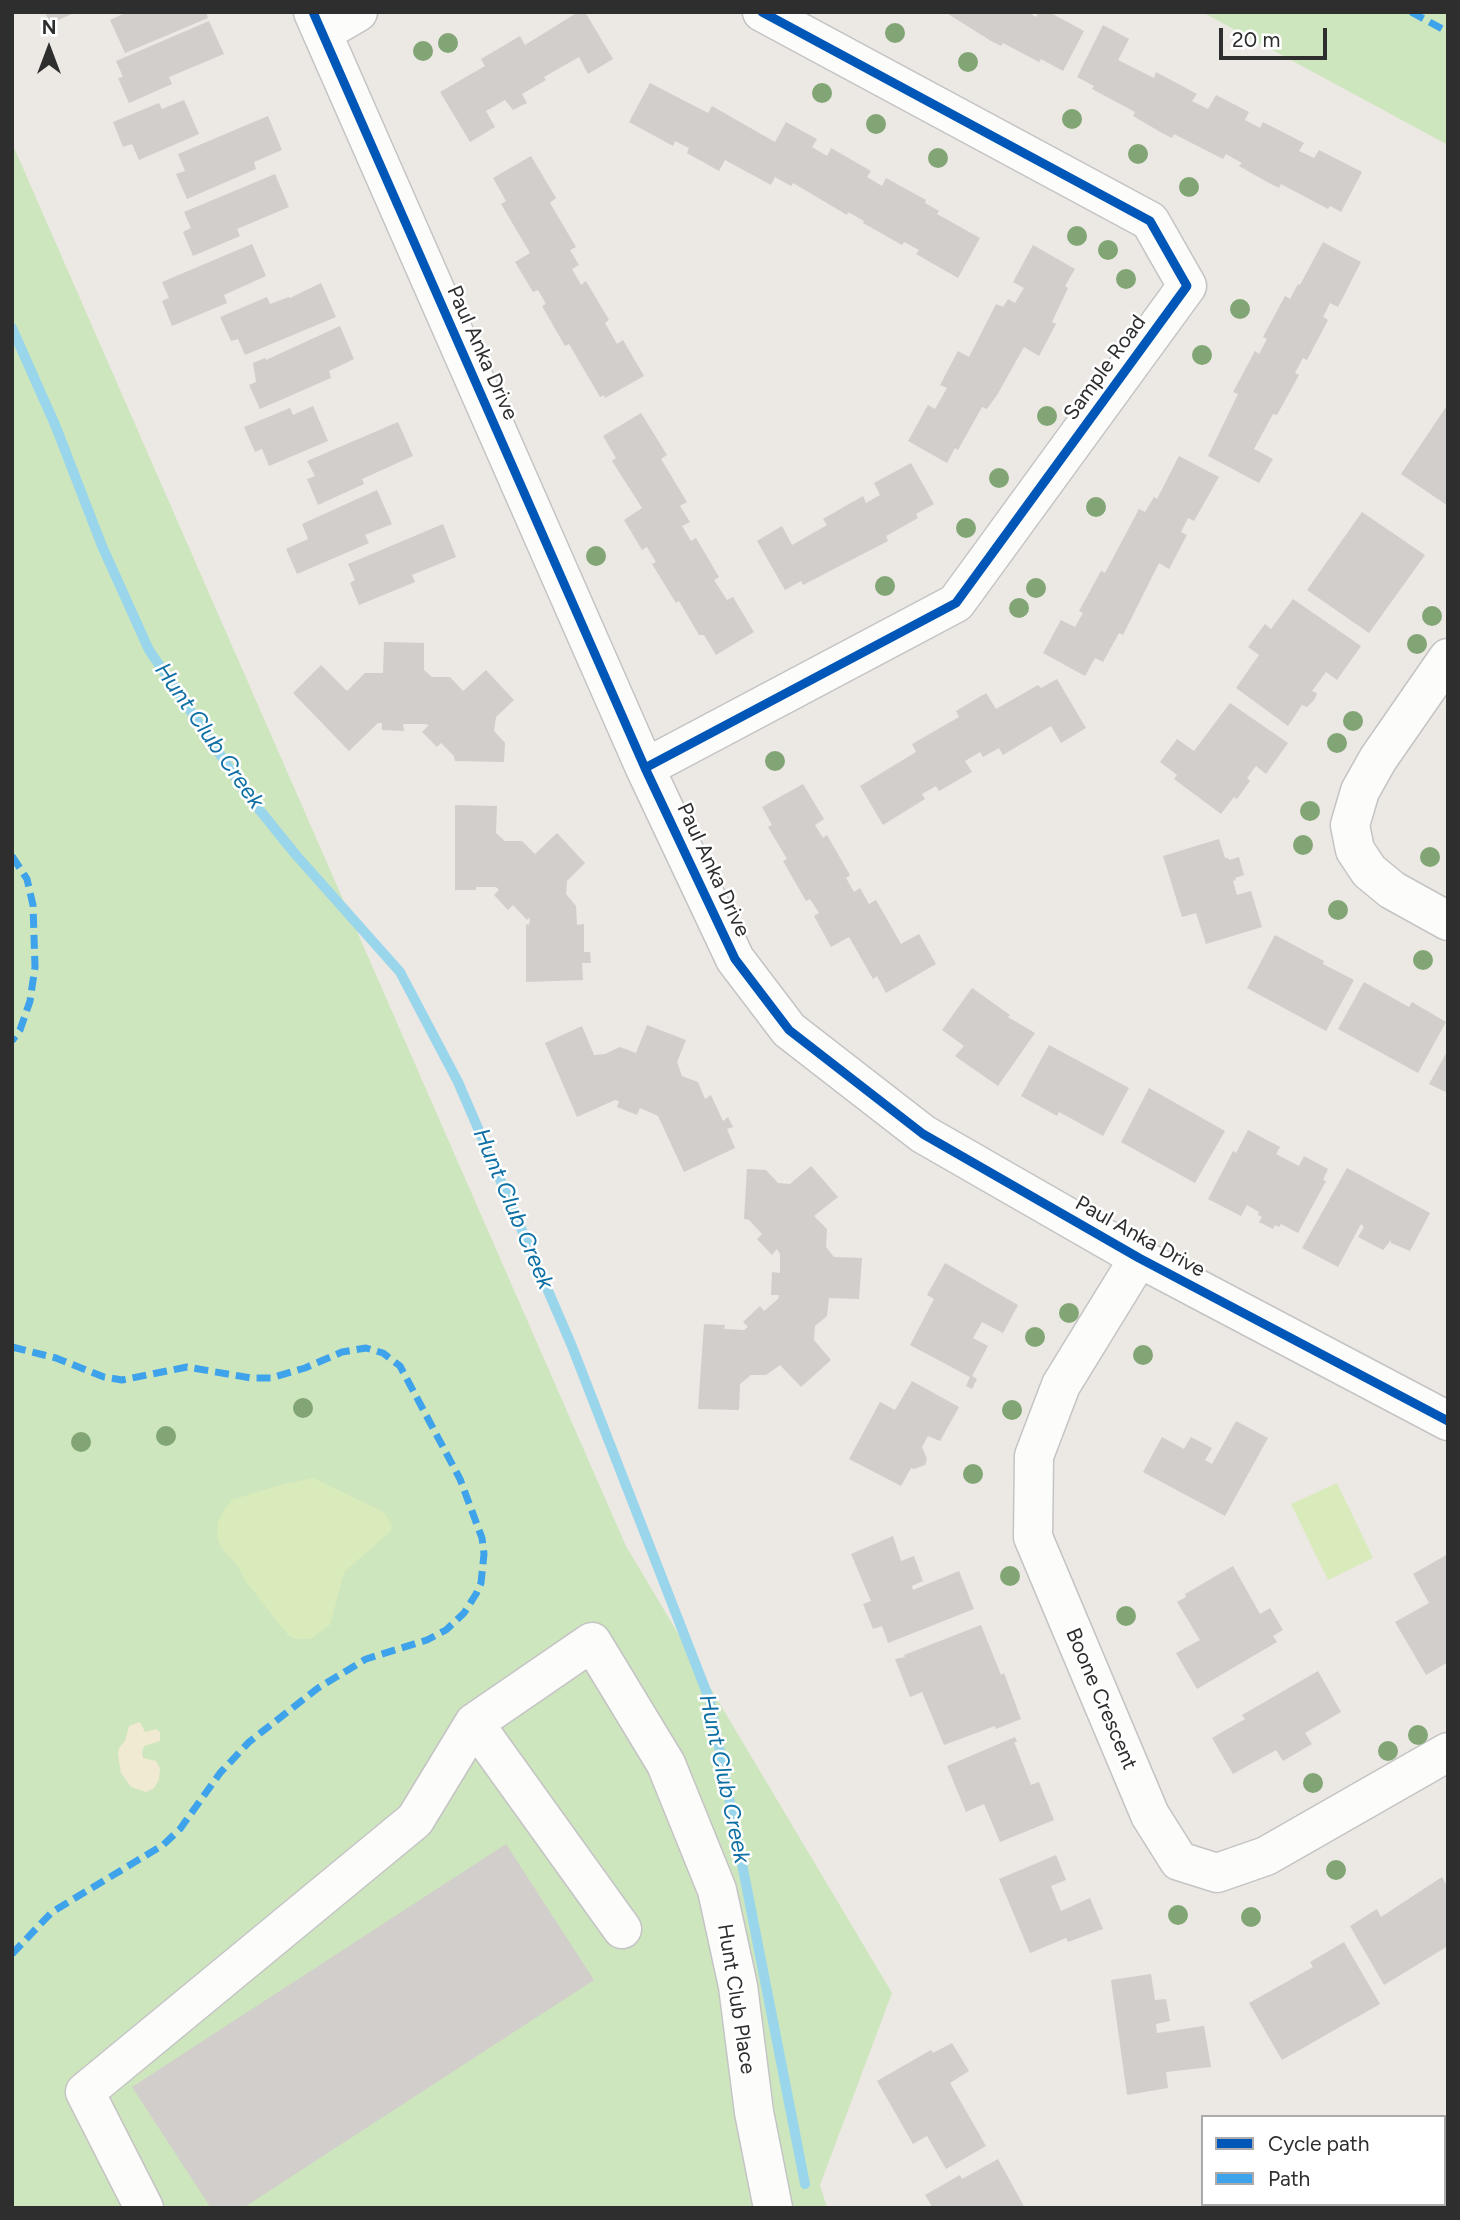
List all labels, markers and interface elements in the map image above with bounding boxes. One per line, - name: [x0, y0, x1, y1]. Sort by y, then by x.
- north arrow: [14, 14, 84, 84]
- scale bar: [1222, 14, 1330, 58]
- text: N: [42, 16, 56, 39]
- text: 20 m: [1232, 27, 1280, 52]
- street label: Paul Anka Drive: [441, 282, 523, 424]
- street label: Sample Road: [1059, 311, 1151, 425]
- water label: Hunt Club Creek: [148, 658, 270, 814]
- street label: Paul Anka Drive: [671, 799, 755, 941]
- water label: Hunt Club Creek: [467, 1124, 559, 1294]
- street label: Paul Anka Drive: [1071, 1191, 1209, 1283]
- street label: Boone Crescent: [1060, 1624, 1142, 1774]
- water label: Hunt Club Creek: [693, 1692, 755, 1866]
- street label: Hunt Club Place: [712, 1922, 760, 2076]
- legend: [1201, 2115, 1446, 2206]
- text: Cycle path: [1268, 2131, 1369, 2156]
- text: Path: [1268, 2166, 1310, 2191]

